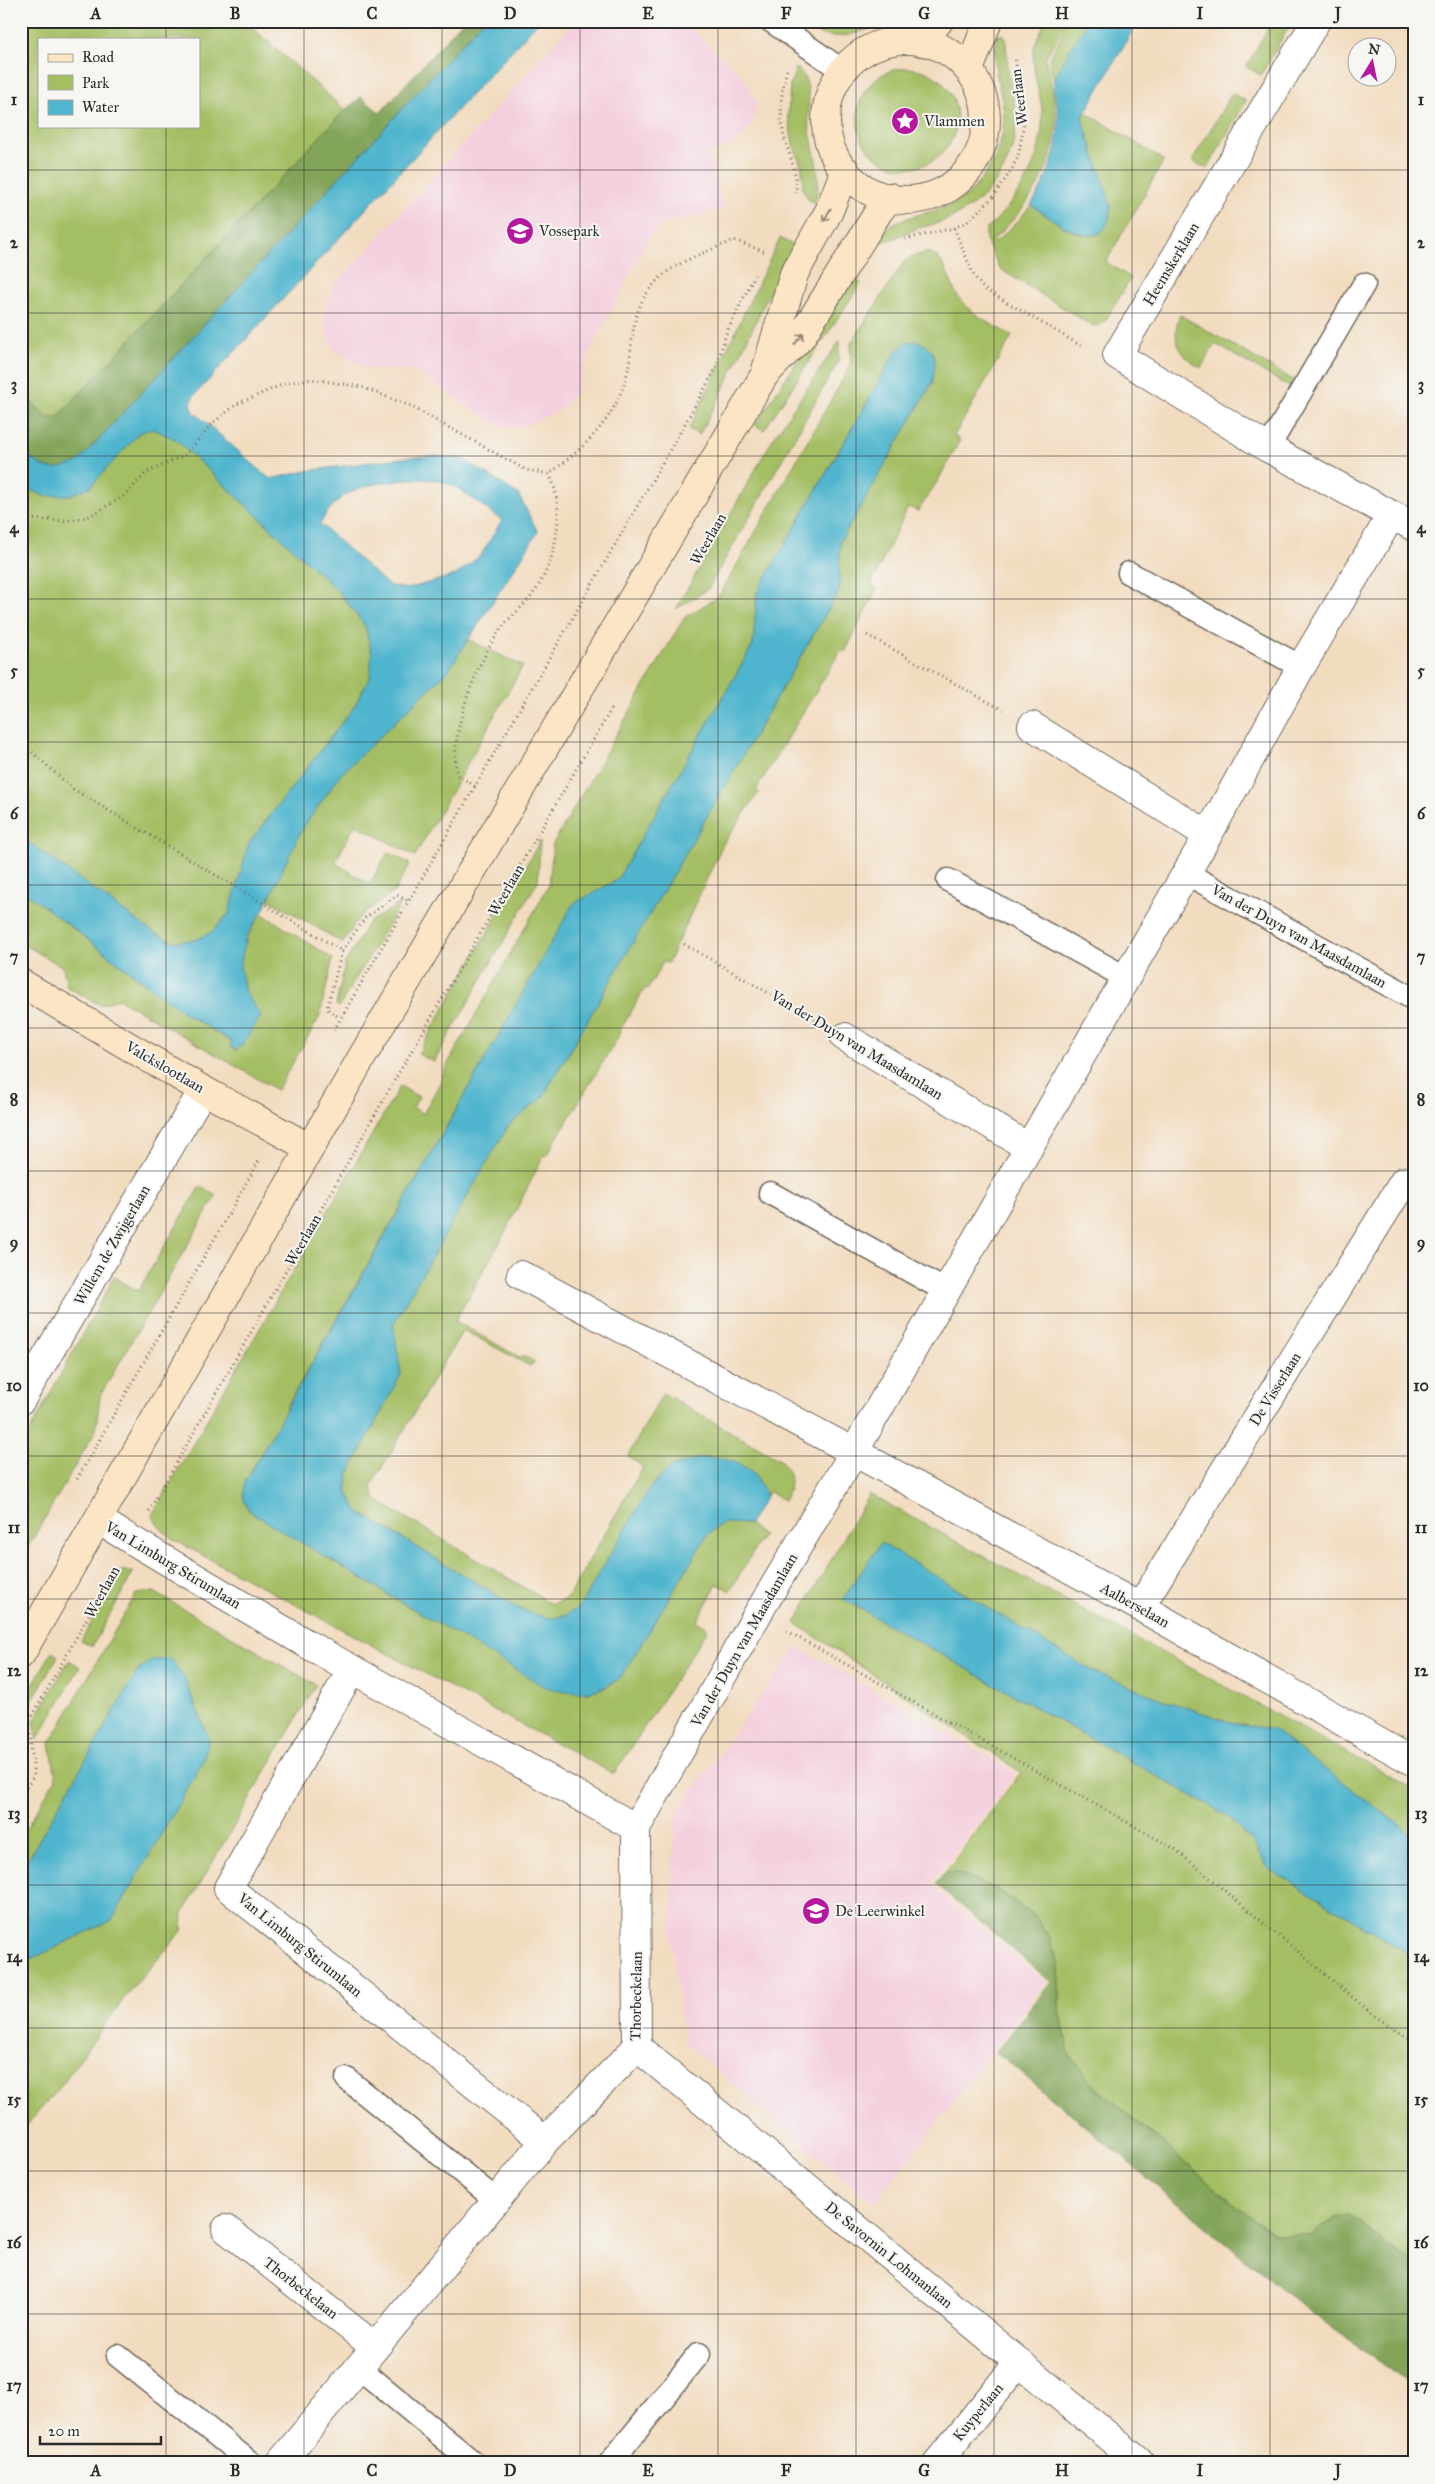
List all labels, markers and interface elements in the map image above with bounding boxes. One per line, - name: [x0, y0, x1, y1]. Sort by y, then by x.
- text: A: [90, 4, 102, 23]
- text: B: [230, 4, 240, 23]
- text: C: [367, 4, 378, 23]
- text: D: [504, 4, 517, 23]
- text: E: [642, 4, 654, 23]
- text: F: [781, 4, 792, 23]
- text: G: [918, 4, 930, 23]
- text: H: [1055, 4, 1069, 23]
- text: I: [1197, 4, 1204, 23]
- text: J: [1333, 4, 1342, 24]
- legend: [38, 38, 200, 128]
- north arrow: [1348, 38, 1398, 88]
- text: N: [1367, 40, 1382, 59]
- text: Road: [82, 48, 114, 66]
- street label: Weerlaan: [1007, 68, 1031, 126]
- text: Park: [82, 74, 109, 92]
- text: 1: [11, 90, 18, 109]
- text: 1: [1418, 90, 1425, 109]
- text: Water: [82, 98, 119, 116]
- place icon: Vlammen: [890, 106, 920, 136]
- place label: Vlammen: [923, 112, 985, 130]
- one-way arrow: [821, 208, 831, 222]
- school or university icon: Vossepark: [505, 216, 535, 246]
- street label: Heemskerklaan: [1139, 219, 1203, 309]
- place label: Vossepark: [538, 222, 600, 240]
- text: 2: [10, 233, 19, 252]
- text: 2: [1417, 233, 1426, 252]
- one-way arrow: [793, 333, 804, 346]
- text: 3: [11, 375, 17, 395]
- text: 3: [1418, 375, 1424, 395]
- street label: Weerlaan: [686, 510, 730, 568]
- text: 4: [10, 518, 20, 538]
- text: 4: [1417, 518, 1427, 538]
- text: 5: [10, 661, 18, 680]
- text: 5: [1417, 661, 1425, 680]
- text: 6: [10, 804, 19, 823]
- text: 6: [1417, 804, 1426, 823]
- street label: Weerlaan: [484, 861, 528, 919]
- street label: Van der Duyn van Maasdamlaan: [1207, 880, 1390, 992]
- text: 7: [10, 947, 19, 966]
- text: 7: [1417, 947, 1426, 966]
- street label: Van der Duyn van Maasdamlaan: [767, 986, 946, 1104]
- street label: Valckslootlaan: [122, 1037, 208, 1097]
- text: 8: [10, 1090, 18, 1109]
- text: 8: [1417, 1090, 1425, 1109]
- street label: Willem de Zwijgerlaan: [70, 1182, 154, 1308]
- street label: Weerlaan: [281, 1211, 325, 1269]
- text: 9: [10, 1233, 18, 1253]
- text: 9: [1417, 1233, 1425, 1253]
- street label: De Visserlaan: [1245, 1349, 1305, 1429]
- text: 10: [6, 1376, 22, 1395]
- text: 10: [1413, 1376, 1429, 1395]
- street label: Van Limburg Stirumlaan: [101, 1517, 244, 1613]
- text: 11: [8, 1518, 21, 1537]
- text: 11: [1415, 1518, 1428, 1537]
- street label: Van der Duyn van Maasdamlaan: [686, 1550, 801, 1731]
- street label: Weerlaan: [80, 1563, 124, 1621]
- street label: Aalberselaan: [1096, 1578, 1173, 1631]
- text: 12: [7, 1661, 22, 1680]
- text: 12: [1414, 1661, 1429, 1680]
- text: 13: [8, 1804, 20, 1824]
- text: 13: [1415, 1804, 1427, 1824]
- street label: Van Limburg Stirumlaan: [233, 1889, 366, 2001]
- school or university icon: De Leerwinkel: [801, 1896, 831, 1926]
- place label: De Leerwinkel: [835, 1902, 926, 1920]
- text: 14: [6, 1947, 23, 1967]
- text: 14: [1413, 1947, 1430, 1967]
- street label: Thorbeckelaan: [626, 1951, 646, 2041]
- text: 15: [7, 2090, 21, 2109]
- text: 15: [1414, 2090, 1428, 2109]
- street label: De Savornin Lohmanlaan: [822, 2198, 956, 2312]
- text: 16: [7, 2233, 22, 2252]
- text: 16: [1414, 2233, 1429, 2252]
- street label: Thorbeckelaan: [260, 2253, 342, 2323]
- text: 17: [7, 2376, 22, 2395]
- text: 17: [1414, 2376, 1429, 2395]
- street label: Kuyperlaan: [949, 2379, 1007, 2445]
- scale bar: [40, 2414, 161, 2446]
- text: 20 m: [48, 2422, 80, 2440]
- text: A: [90, 2461, 102, 2480]
- text: B: [230, 2461, 240, 2480]
- text: C: [367, 2461, 378, 2480]
- text: D: [504, 2461, 517, 2480]
- text: E: [642, 2461, 654, 2480]
- text: F: [781, 2461, 792, 2480]
- text: G: [918, 2461, 930, 2480]
- text: H: [1055, 2461, 1069, 2480]
- text: I: [1197, 2461, 1204, 2480]
- text: J: [1333, 2461, 1342, 2481]

